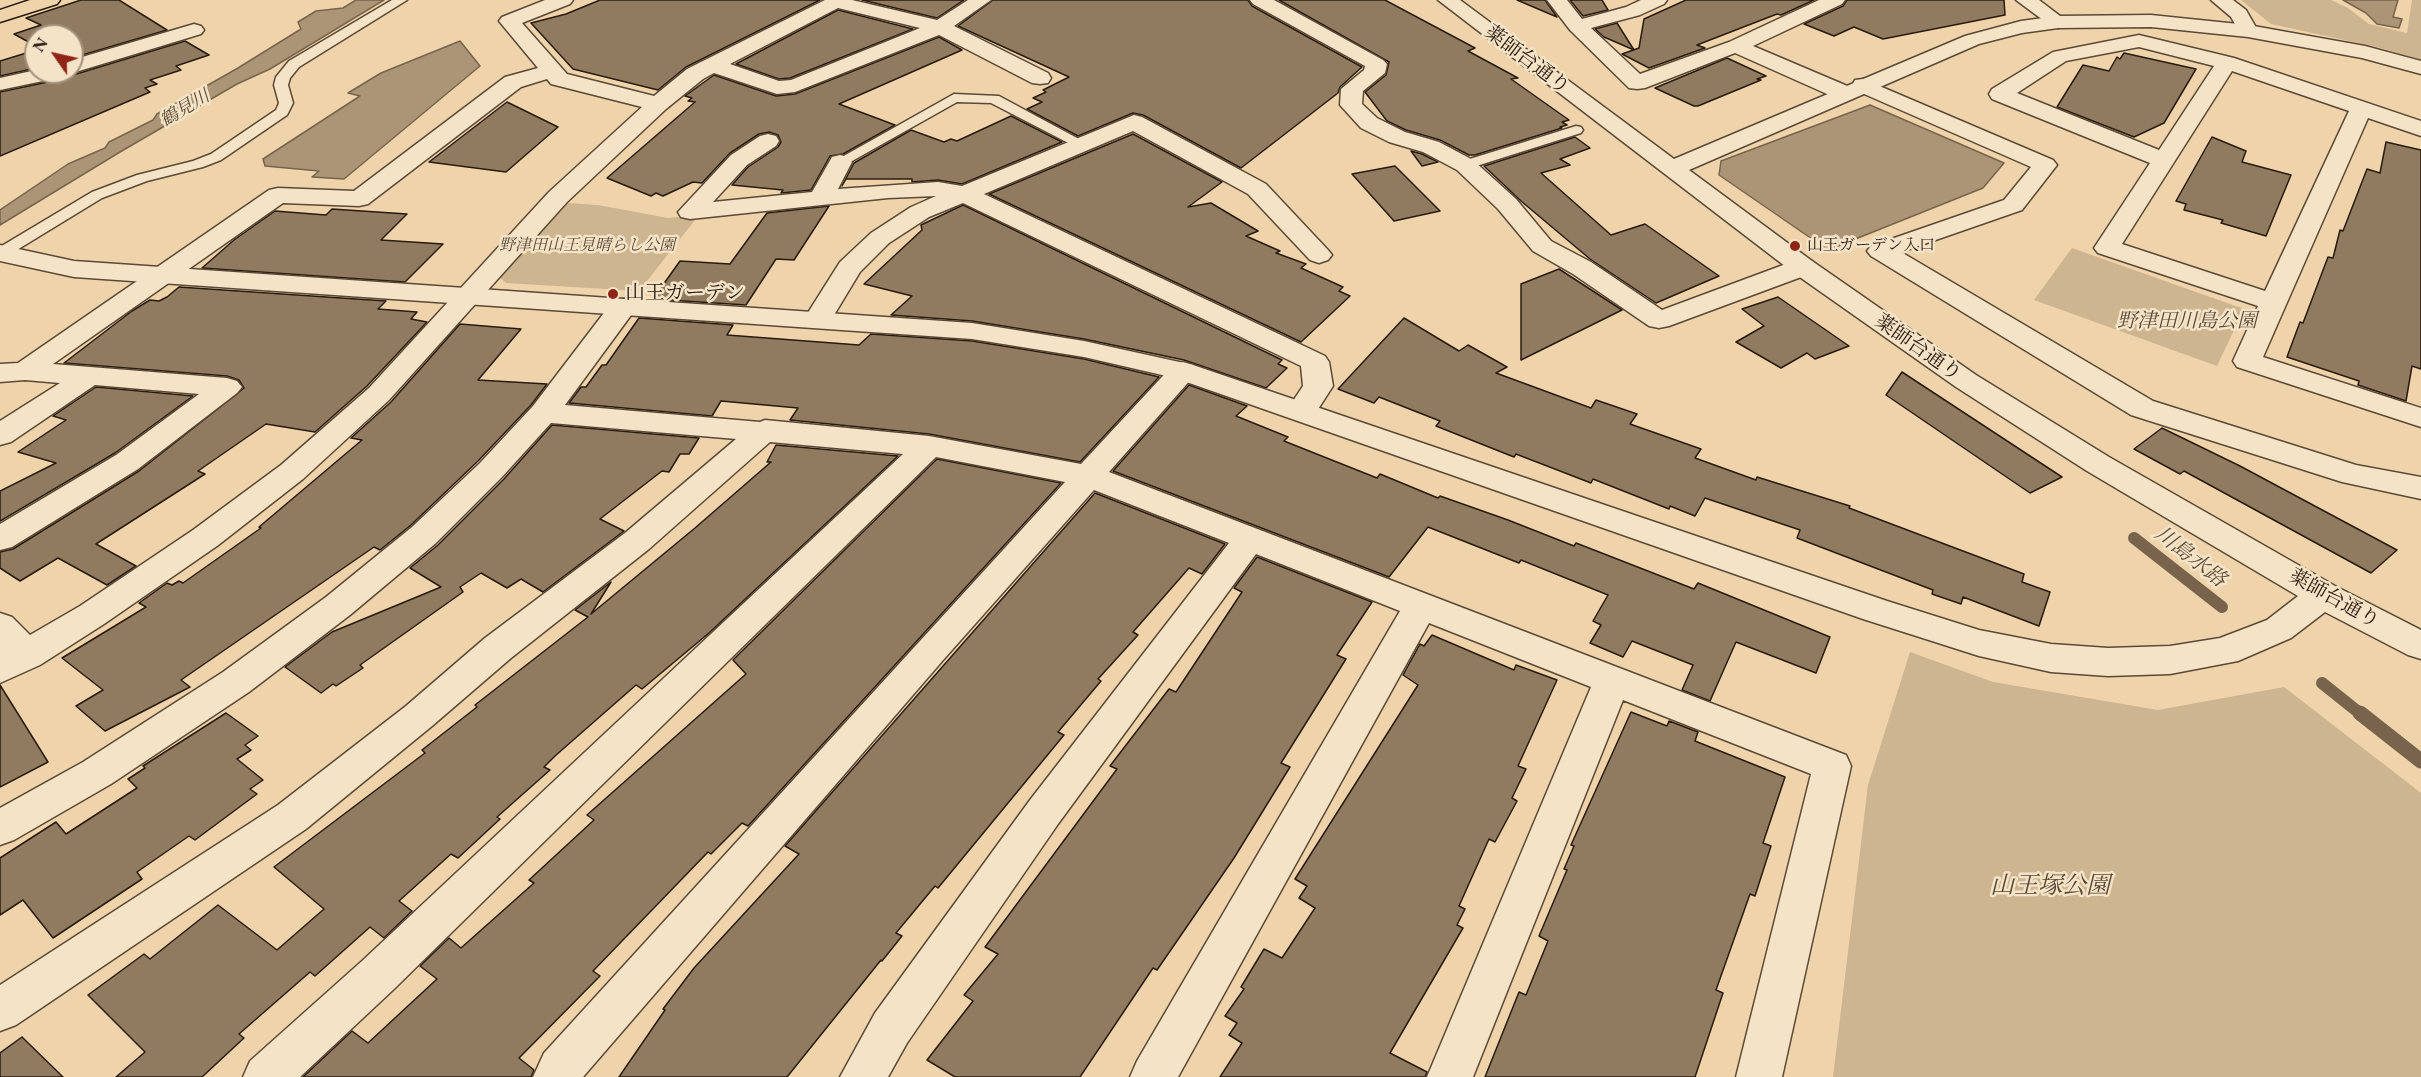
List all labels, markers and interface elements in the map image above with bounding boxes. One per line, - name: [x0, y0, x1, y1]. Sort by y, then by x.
- street label: 薬師台通り: [1480, 20, 1574, 100]
- north arrow: [24, 24, 84, 84]
- text: N: [28, 34, 53, 56]
- water label: 鶴見川: [156, 86, 214, 132]
- park label: 野津田山王見晴らし公園: [499, 236, 675, 256]
- place label: 山王ガーデン入口: [1807, 236, 1935, 256]
- marker: 山王ガーデン入口: [1788, 239, 1802, 253]
- place label: 山王ガーデン: [625, 282, 745, 306]
- marker: 山王ガーデン: [606, 287, 620, 301]
- street label: 薬師台通り: [1870, 309, 1966, 387]
- park label: 野津田川島公園: [2117, 310, 2257, 334]
- water label: 川島水路: [2149, 521, 2231, 593]
- street label: 薬師台通り: [2284, 564, 2384, 634]
- park label: 山王塚公園: [1990, 872, 2110, 900]

